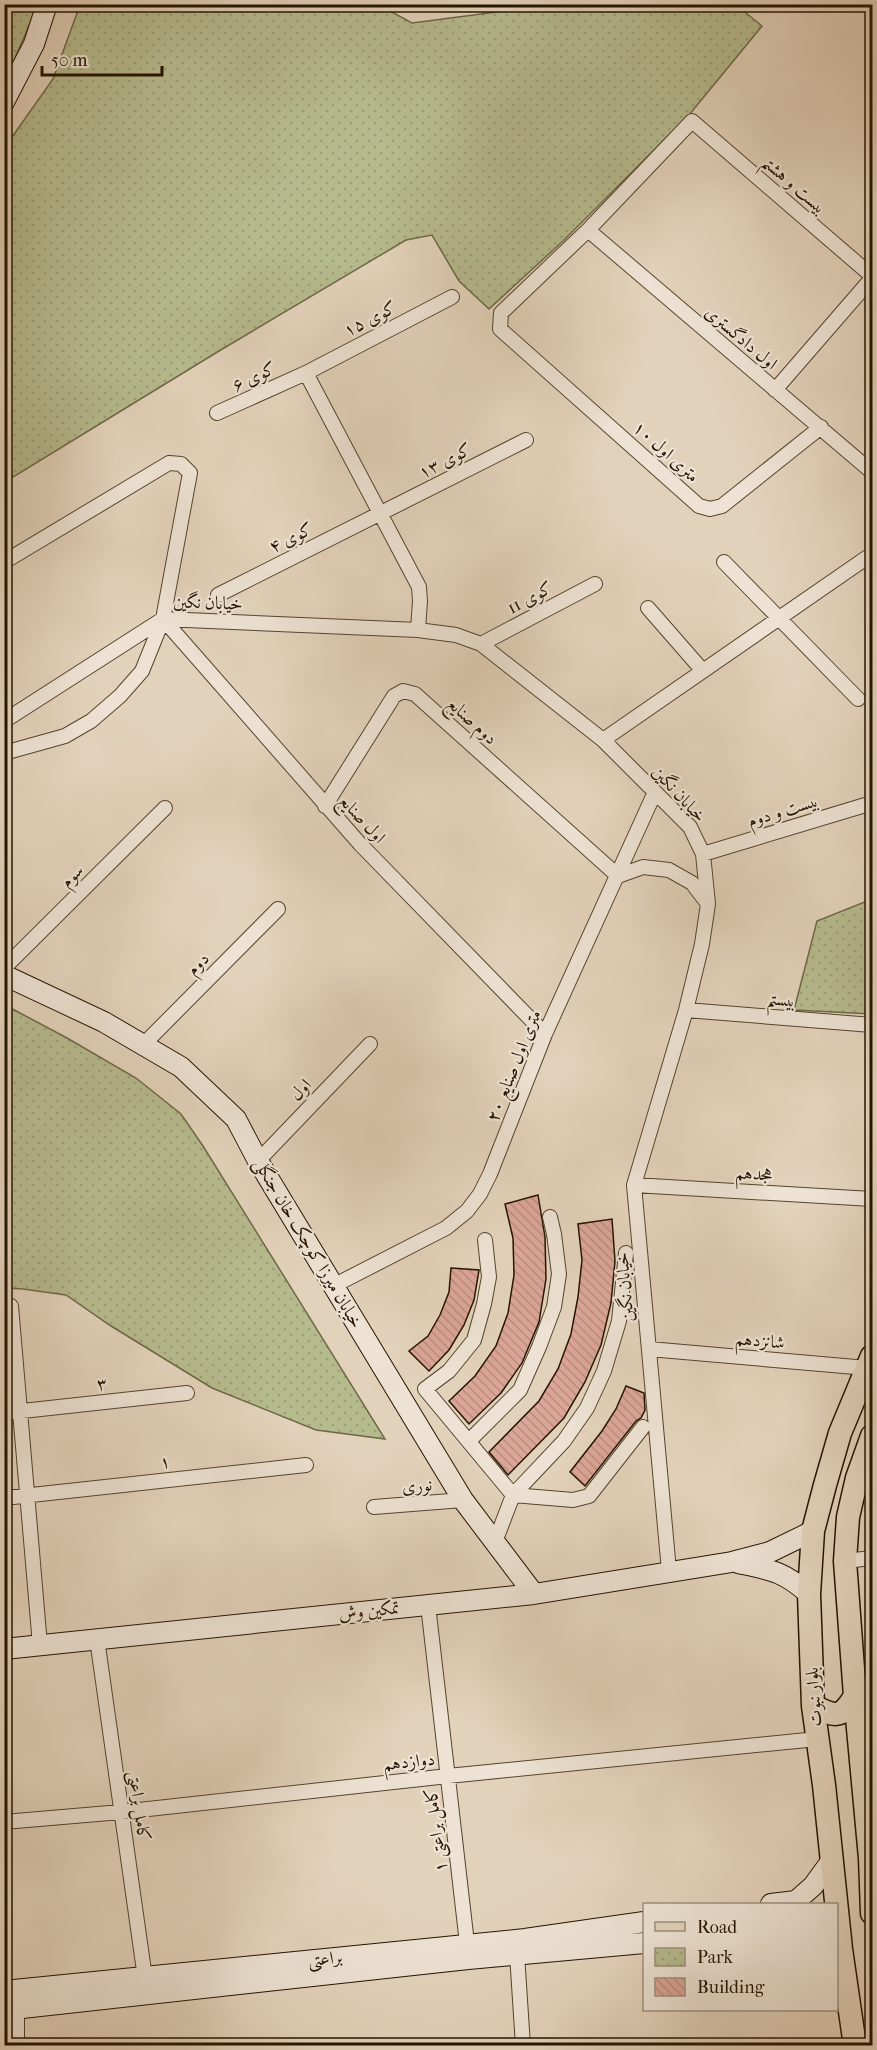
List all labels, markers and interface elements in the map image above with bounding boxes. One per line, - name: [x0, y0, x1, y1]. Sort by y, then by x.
- scale bar: [42, 39, 162, 77]
- text: 50 m: [51, 50, 88, 71]
- street label: بیست و هشتم: [753, 151, 830, 224]
- street label: کوی ۱۵: [340, 297, 400, 341]
- street label: اول دادگستری: [700, 302, 782, 374]
- street label: کوی ۶: [229, 358, 279, 396]
- street label: ۱۰ متری اول: [629, 417, 703, 487]
- street label: کوی ۱۳: [415, 439, 475, 483]
- street label: کوی ۴: [266, 518, 316, 558]
- street label: کوی 11: [504, 577, 556, 619]
- street label: خیابان نگین: [173, 589, 243, 615]
- street label: دوم صنایع: [439, 693, 502, 753]
- street label: خیابان نگین: [648, 760, 712, 827]
- street label: اول صنایع: [330, 790, 390, 851]
- street label: بیست و دوم: [745, 790, 822, 837]
- street label: سوم: [56, 860, 92, 896]
- street label: دوم: [182, 948, 217, 983]
- street label: بیستم: [765, 988, 796, 1019]
- street label: ۲۰ متری اول صنایع: [482, 1007, 551, 1127]
- street label: اول: [286, 1075, 316, 1105]
- street label: خیابان میرزا کوچک خان جنگلی: [247, 1153, 369, 1333]
- street label: هجدهم: [734, 1163, 773, 1191]
- street label: خیابان نگین: [610, 1251, 638, 1323]
- street label: شانزدهم: [734, 1328, 786, 1360]
- street label: ۳: [96, 1373, 108, 1395]
- street label: ۱: [159, 1451, 171, 1473]
- street label: نوری: [401, 1474, 433, 1498]
- street label: تمکین وش: [338, 1597, 400, 1625]
- street label: بلوار نبوت: [801, 1667, 827, 1727]
- street label: دوازدهم: [382, 1749, 437, 1781]
- street label: کامل براعتی: [122, 1770, 154, 1843]
- street label: کامل براعتی ۱: [420, 1786, 454, 1873]
- legend: [643, 1903, 838, 2011]
- text: Road: [697, 1917, 737, 1938]
- street label: براعتی: [307, 1947, 343, 1973]
- text: Park: [697, 1947, 734, 1968]
- text: Building: [697, 1977, 765, 1998]

